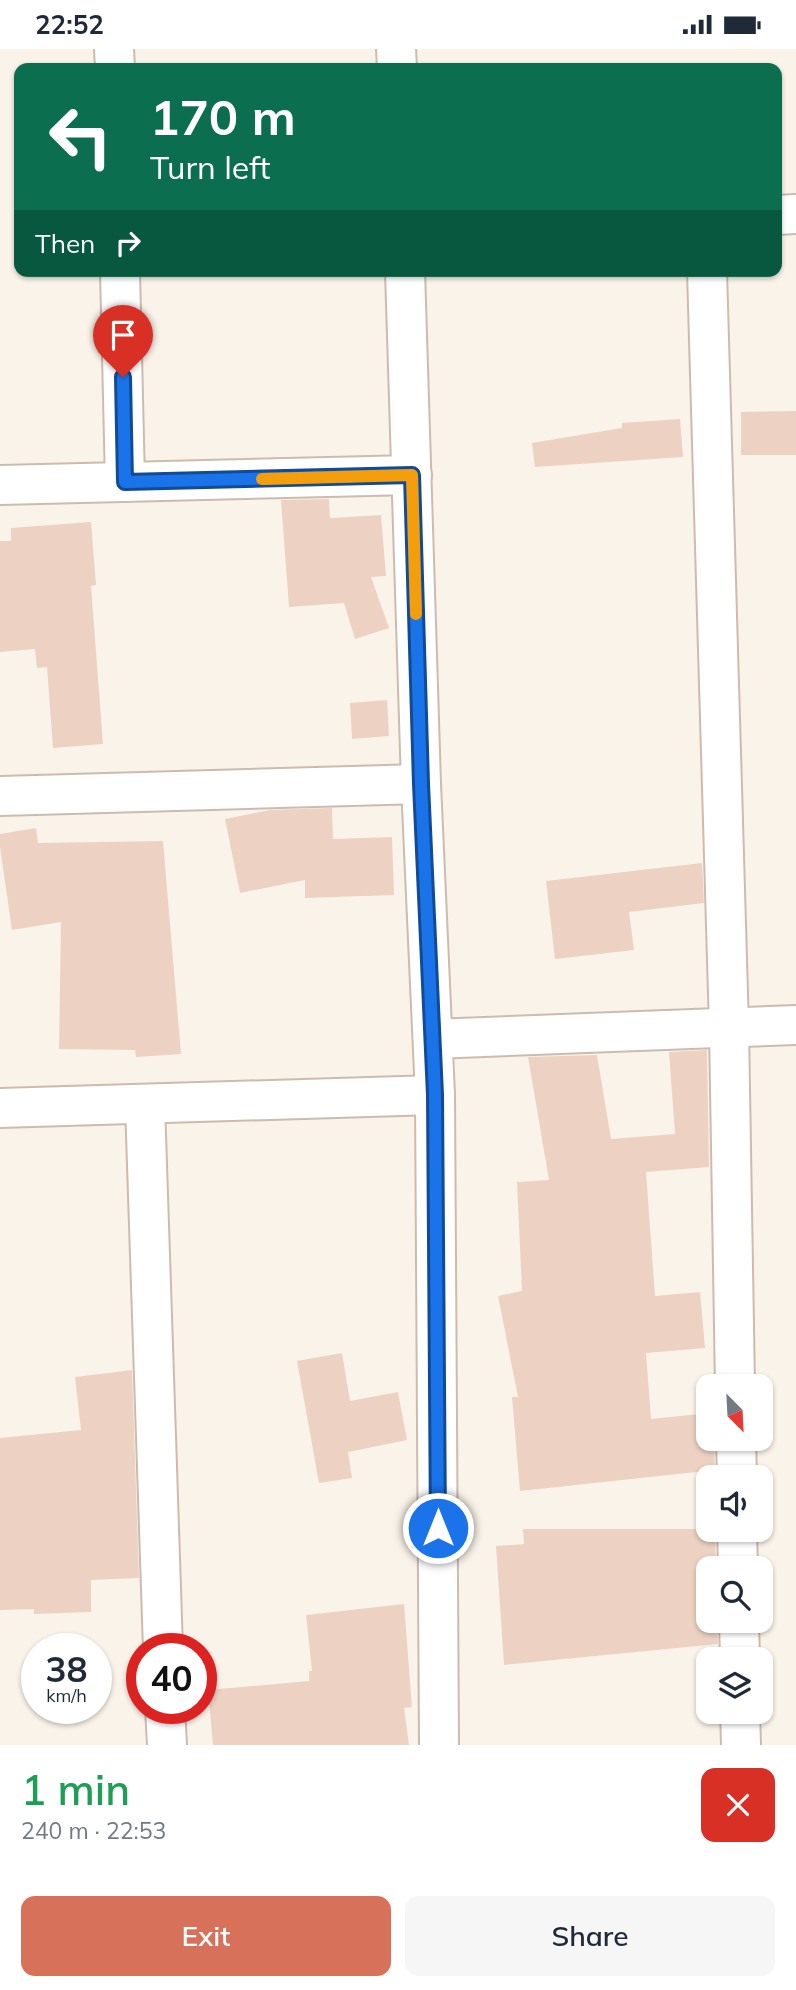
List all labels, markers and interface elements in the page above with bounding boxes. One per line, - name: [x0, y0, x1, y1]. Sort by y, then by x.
- text: 22:52: [35, 8, 104, 41]
- text: 170 m: [150, 86, 296, 147]
- icon: left: [35, 91, 126, 182]
- text: Turn left: [150, 147, 270, 187]
- icon: right: [109, 224, 147, 262]
- text: Then: [35, 227, 95, 260]
- pin: [93, 305, 153, 377]
- icon: arrive: [104, 316, 142, 354]
- north arrow: [696, 1374, 774, 1451]
- map controls: [696, 1374, 773, 1724]
- button: sound: [696, 1465, 773, 1542]
- position arrow: [401, 1491, 475, 1565]
- button: search: [696, 1556, 773, 1633]
- speed limit sign: 40: [126, 1633, 217, 1724]
- text: 38: [45, 1647, 88, 1691]
- button: layers: [696, 1647, 773, 1724]
- text: km/h: [46, 1684, 87, 1707]
- text: 1 min: [21, 1763, 130, 1816]
- button: close: [701, 1768, 775, 1842]
- text: 240 m · 22:53: [21, 1816, 166, 1845]
- button: Exit: [21, 1896, 391, 1976]
- button: Share: [405, 1896, 775, 1976]

